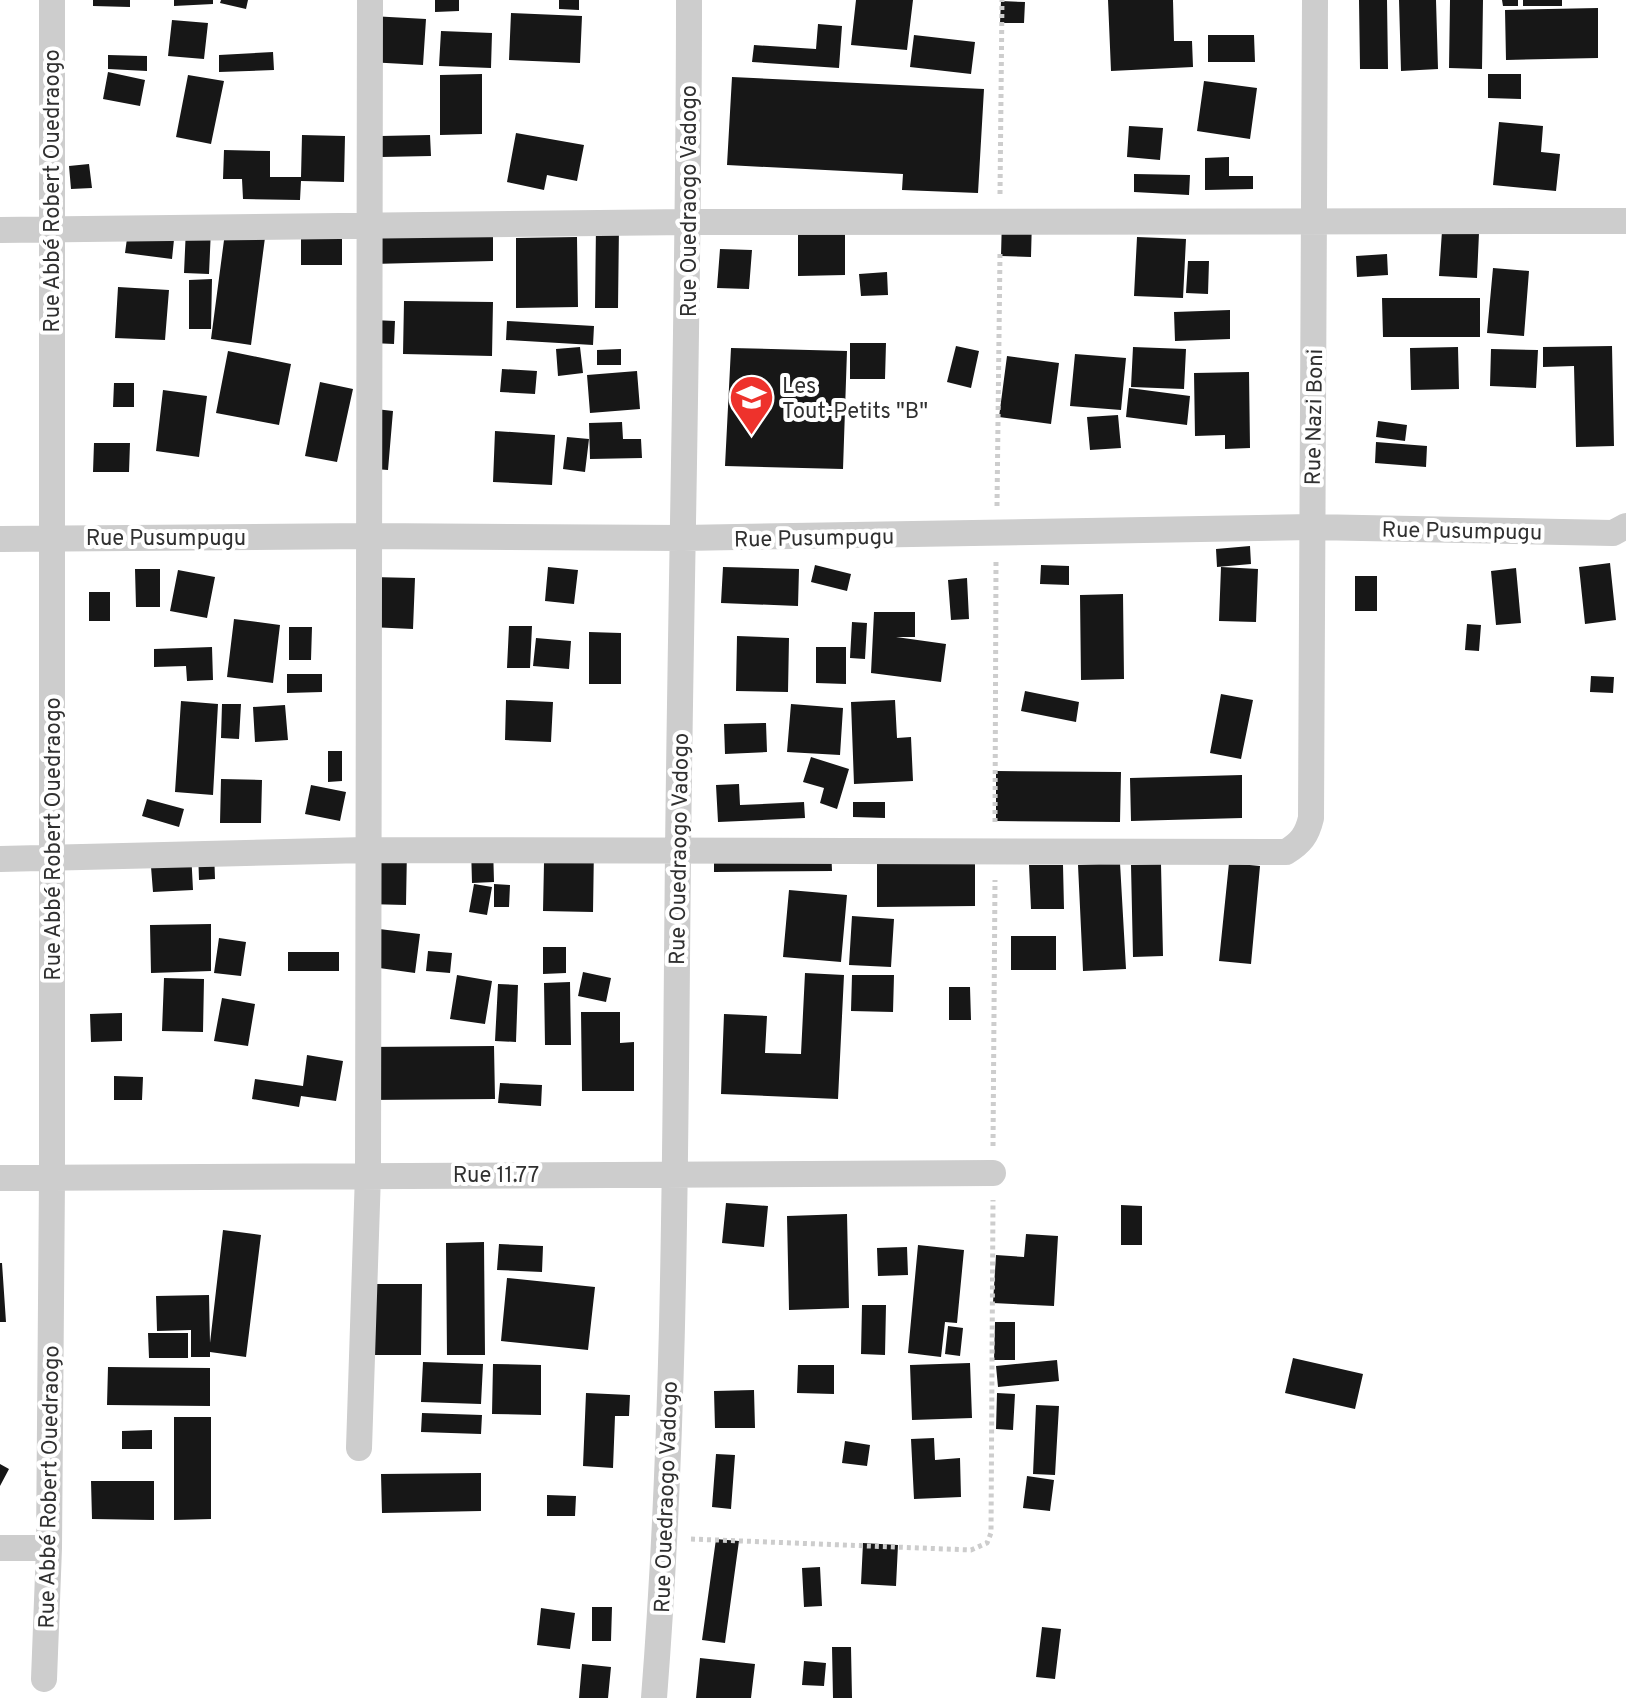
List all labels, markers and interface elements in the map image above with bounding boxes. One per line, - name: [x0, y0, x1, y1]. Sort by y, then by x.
- street label: Rue Abbé Robert Ouedraogo: [40, 49, 67, 333]
- street label: Rue Ouedraogo Vadogo: [677, 85, 704, 317]
- street label: Rue Nazi Boni: [1301, 348, 1330, 486]
- school or university icon: Les Tout-Petits "B": [727, 374, 775, 437]
- place label: Les Tout-Petits "B": [782, 374, 928, 426]
- street label: Rue Pusumpugu: [1381, 518, 1542, 547]
- street label: Rue Pusumpugu: [734, 525, 895, 554]
- street label: Rue Pusumpugu: [86, 526, 246, 553]
- street label: Rue Abbé Robert Ouedraogo: [41, 697, 68, 981]
- street label: Rue Ouedraogo Vadogo: [665, 733, 696, 965]
- street label: Rue 11.77: [453, 1163, 539, 1190]
- street label: Rue Abbé Robert Ouedraogo: [35, 1345, 66, 1629]
- street label: Rue Ouedraogo Vadogo: [650, 1381, 685, 1614]

